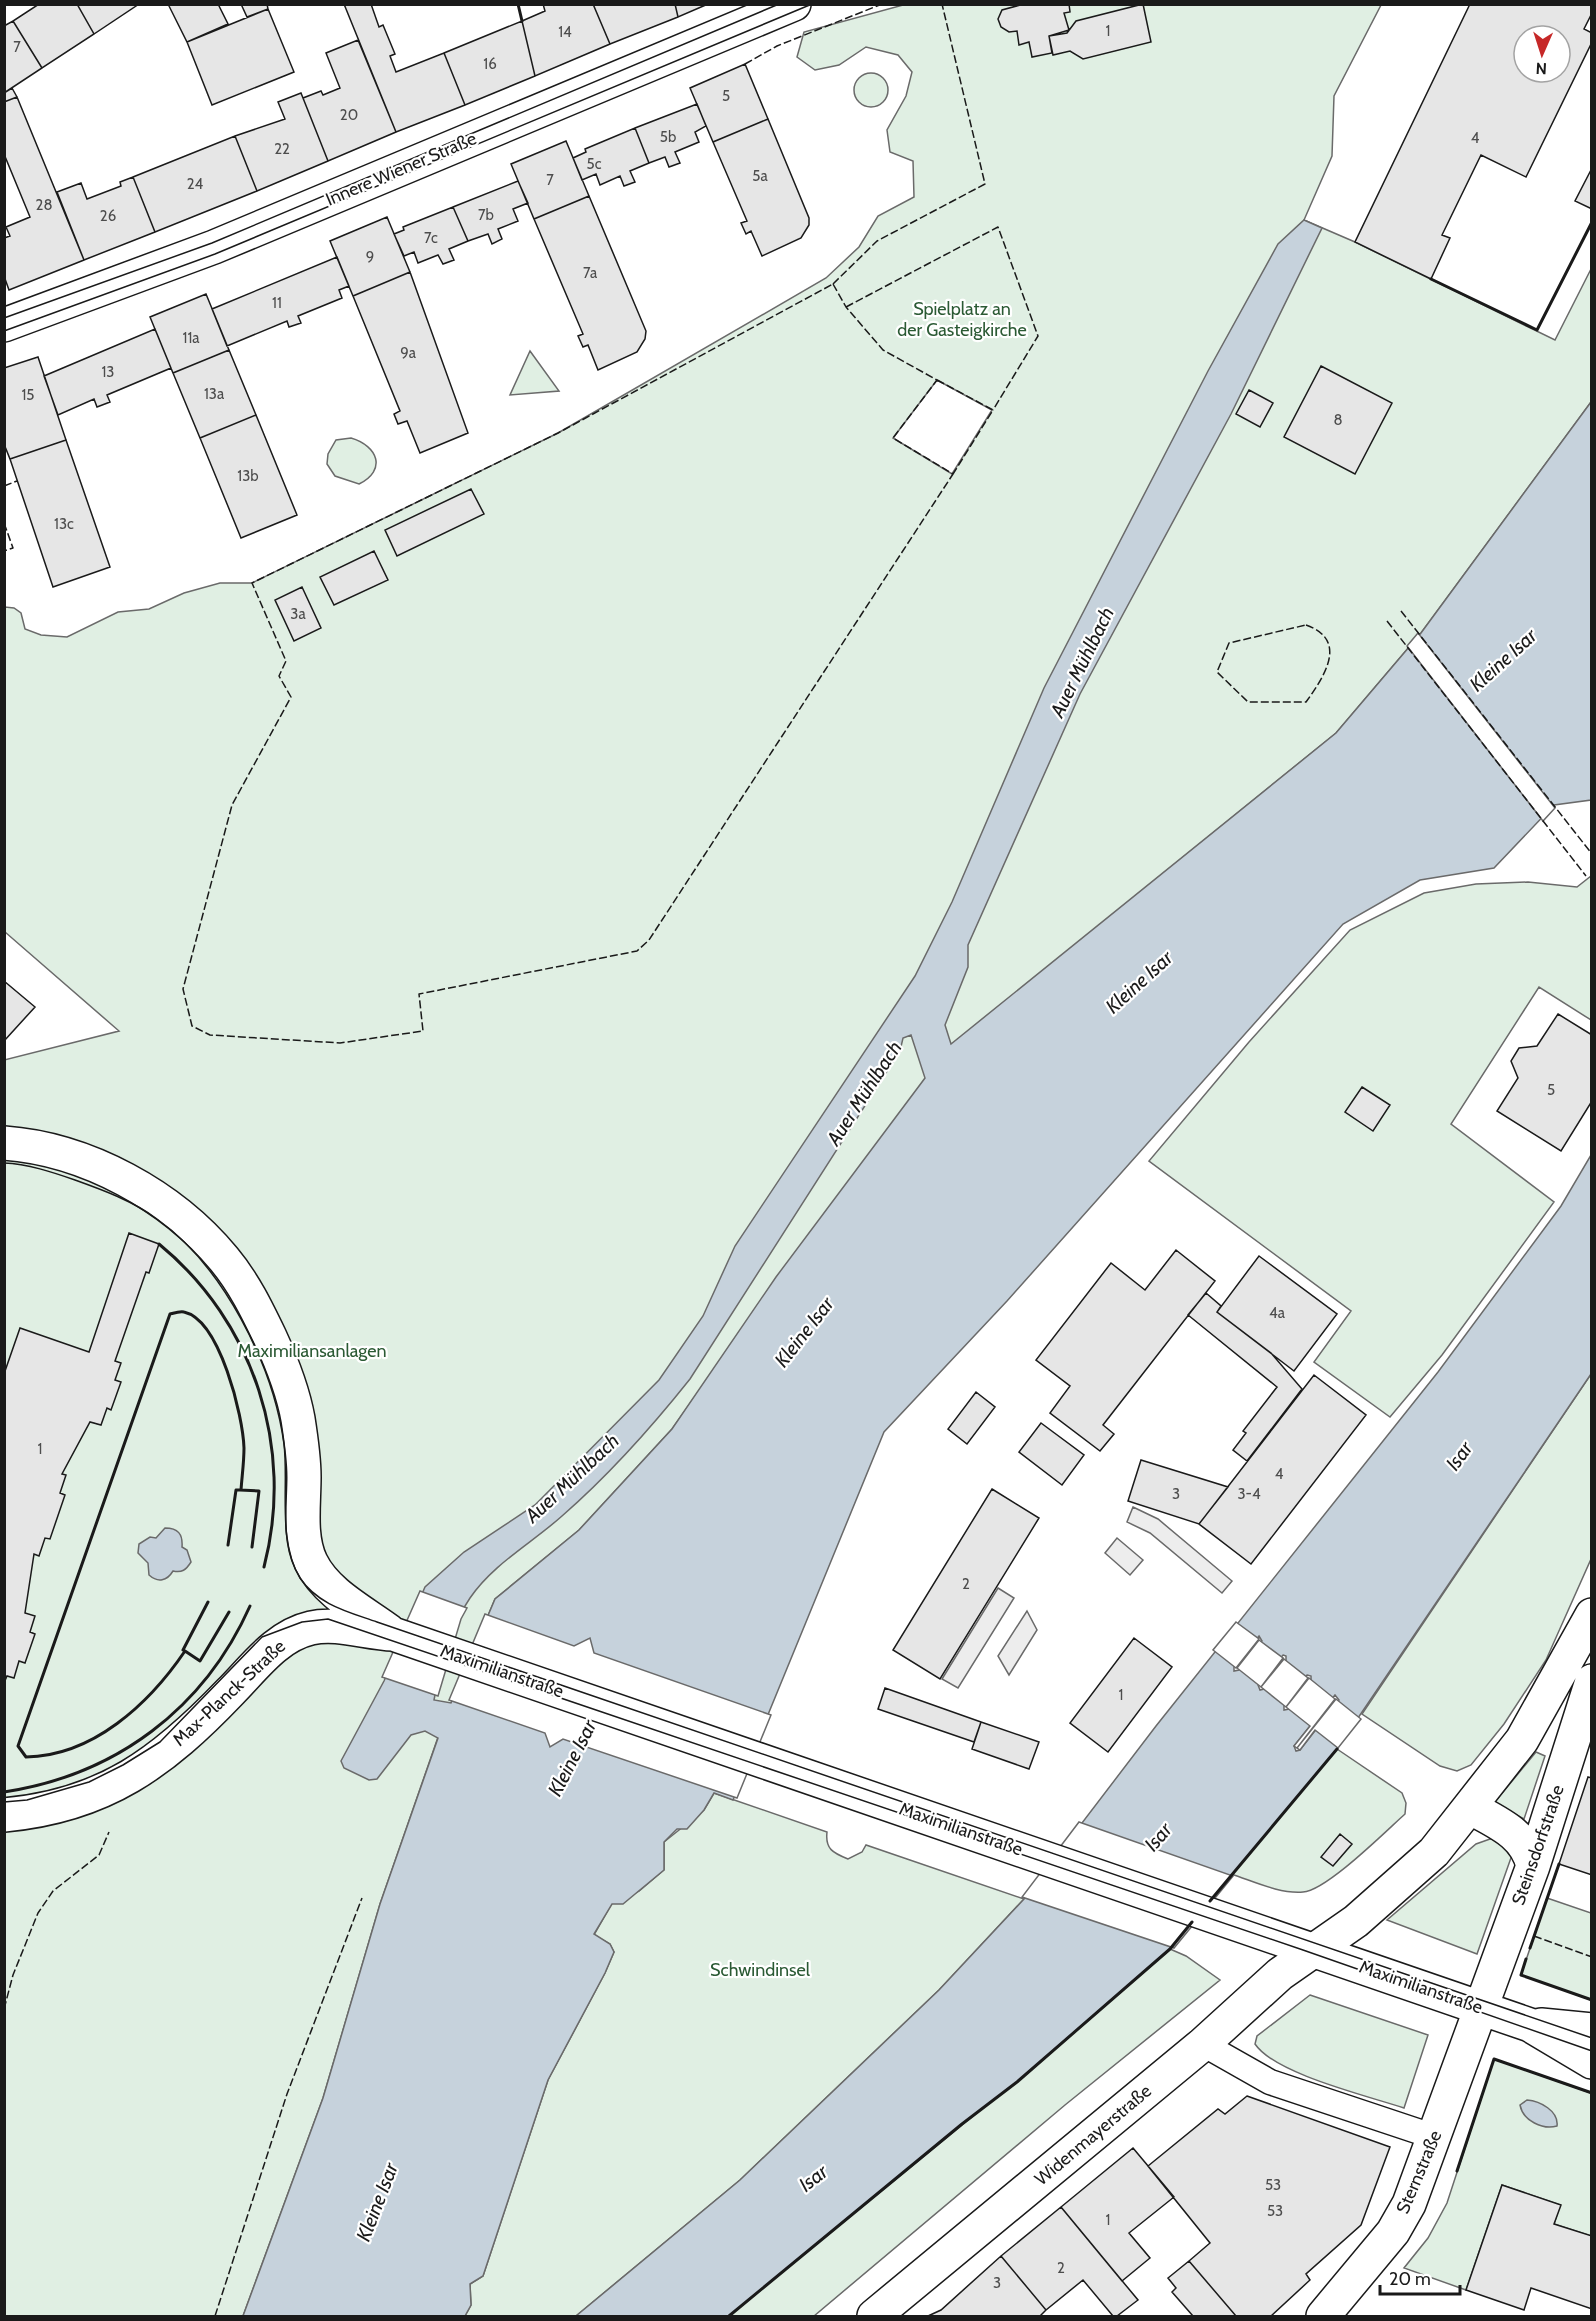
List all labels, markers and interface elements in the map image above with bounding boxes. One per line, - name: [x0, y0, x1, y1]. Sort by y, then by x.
- house number: 1: [1106, 22, 1110, 40]
- house number: 14: [558, 23, 572, 41]
- north arrow: [1512, 24, 1572, 84]
- house number: 7: [13, 38, 21, 56]
- house number: 16: [483, 55, 497, 73]
- text: N: [1535, 59, 1547, 78]
- house number: 5: [722, 87, 730, 105]
- house number: 20: [340, 106, 358, 124]
- street label: Innere Wiener Straße: [322, 127, 480, 211]
- house number: 5b: [660, 128, 676, 146]
- house number: 4: [1471, 129, 1480, 147]
- house number: 22: [274, 140, 290, 158]
- house number: 5c: [587, 155, 602, 173]
- house number: 5a: [752, 167, 768, 185]
- house number: 7: [546, 171, 554, 189]
- house number: 24: [187, 175, 204, 193]
- house number: 28: [36, 196, 52, 214]
- house number: 7b: [478, 206, 494, 224]
- house number: 26: [100, 207, 116, 225]
- house number: 7c: [424, 229, 438, 247]
- house number: 9: [366, 248, 374, 266]
- house number: 7a: [583, 264, 598, 282]
- house number: 11: [272, 294, 282, 312]
- park label: Spielplatz an der Gasteigkirche: [897, 298, 1027, 341]
- house number: 11a: [183, 329, 200, 347]
- house number: 9a: [400, 344, 417, 362]
- house number: 13: [101, 363, 115, 381]
- house number: 13a: [204, 385, 225, 403]
- house number: 15: [21, 386, 35, 404]
- house number: 8: [1333, 411, 1343, 429]
- house number: 13b: [237, 467, 259, 485]
- house number: 13c: [54, 515, 74, 533]
- water label: Auer Mühlbach: [1045, 603, 1119, 722]
- house number: 3a: [290, 605, 306, 623]
- water label: Kleine Isar: [1464, 623, 1542, 696]
- water label: Kleine Isar: [1100, 945, 1178, 1018]
- water label: Auer Mühlbach: [821, 1036, 907, 1150]
- house number: 5: [1547, 1081, 1555, 1099]
- water label: Kleine Isar: [769, 1292, 839, 1372]
- house number: 4a: [1269, 1304, 1286, 1322]
- park label: Maximiliansanlagen: [237, 1340, 387, 1362]
- water label: Auer Mühlbach: [519, 1428, 624, 1528]
- water label: Isar: [1441, 1436, 1478, 1475]
- house number: 1: [38, 1440, 42, 1458]
- house number: 4: [1275, 1465, 1284, 1483]
- house number: 3: [1172, 1485, 1180, 1503]
- house number: 3-4: [1237, 1485, 1261, 1503]
- house number: 2: [962, 1575, 970, 1593]
- street label: Max-Planck-Straße: [168, 1635, 290, 1751]
- street label: Maximilianstraße: [437, 1640, 567, 1702]
- house number: 1: [1119, 1686, 1123, 1704]
- water label: Kleine Isar: [543, 1715, 602, 1800]
- street label: Steinsdorfstraße: [1507, 1782, 1569, 1908]
- street label: Maximilianstraße: [896, 1798, 1026, 1860]
- water label: Isar: [1139, 1817, 1177, 1856]
- street label: Maximilianstraße: [1356, 1956, 1486, 2018]
- park label: Schwindinsel: [710, 1959, 811, 1981]
- street label: Widenmayerstraße: [1030, 2080, 1156, 2190]
- street label: Sternstraße: [1392, 2127, 1446, 2217]
- water label: Kleine Isar: [351, 2159, 403, 2245]
- water label: Isar: [794, 2159, 833, 2197]
- house number: 53: [1265, 2176, 1281, 2194]
- house number: 53: [1267, 2202, 1283, 2220]
- house number: 1: [1106, 2211, 1110, 2229]
- scale bar: [1380, 2258, 1460, 2296]
- house number: 2: [1057, 2259, 1065, 2277]
- text: 20 m: [1389, 2268, 1431, 2290]
- house number: 3: [993, 2274, 1001, 2292]

